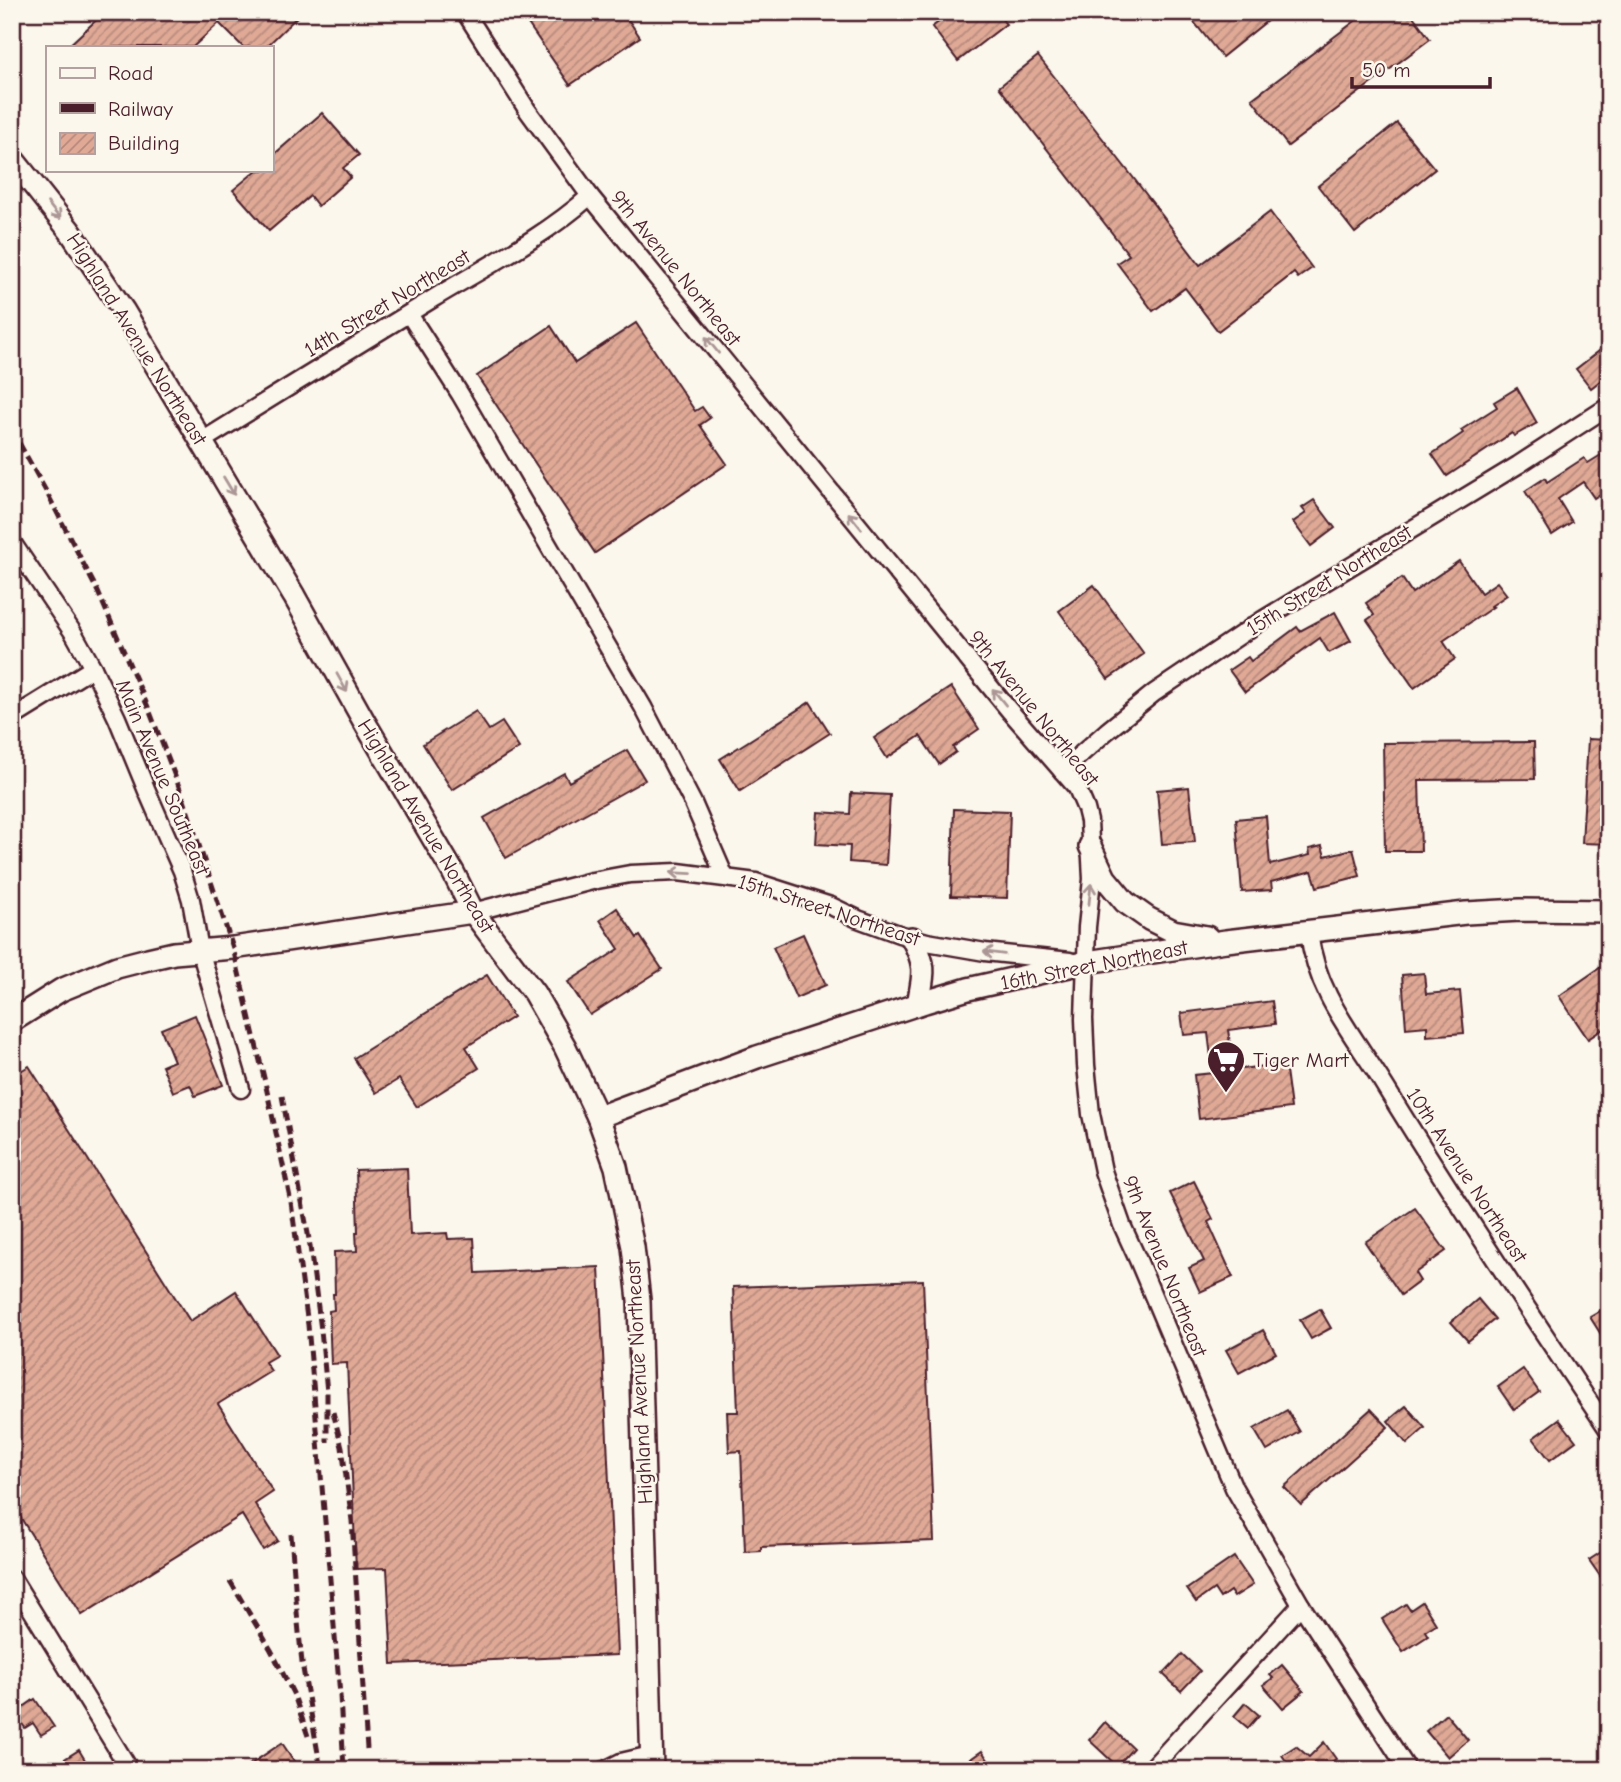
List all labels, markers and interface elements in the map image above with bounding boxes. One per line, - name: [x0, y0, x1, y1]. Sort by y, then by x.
- legend: [46, 46, 273, 172]
- scale bar: [1352, 46, 1490, 90]
- text: 50 m: [1362, 58, 1411, 82]
- text: Road: [108, 61, 153, 85]
- text: Railway: [108, 97, 173, 121]
- text: Building: [108, 131, 180, 155]
- street label: 9th Avenue Northeast: [606, 185, 747, 351]
- one-way arrow: [47, 202, 62, 220]
- street label: Highland Avenue Northeast: [62, 229, 213, 450]
- street label: 14th Street Northeast: [300, 244, 475, 362]
- one-way arrow: [704, 336, 719, 354]
- one-way arrow: [223, 475, 236, 496]
- one-way arrow: [848, 513, 863, 531]
- street label: 15th Street Northeast: [1242, 519, 1417, 641]
- street label: 9th Avenue Northeast: [964, 625, 1105, 791]
- one-way arrow: [336, 672, 349, 693]
- street label: Main Avenue Southeast: [111, 676, 215, 879]
- one-way arrow: [992, 689, 1007, 707]
- street label: Highland Avenue Northeast: [353, 715, 500, 938]
- one-way arrow: [670, 867, 693, 880]
- street label: 15th Street Northeast: [735, 869, 924, 951]
- one-way arrow: [1084, 883, 1097, 906]
- street label: 16th Street Northeast: [998, 935, 1191, 995]
- one-way arrow: [984, 947, 1006, 960]
- supermarket icon: Tiger Mart: [1205, 1039, 1247, 1094]
- place label: Tiger Mart: [1253, 1048, 1350, 1072]
- street label: 10th Avenue Northeast: [1402, 1083, 1533, 1267]
- street label: 9th Avenue Northeast: [1118, 1172, 1213, 1361]
- street label: Highland Avenue Northeast: [621, 1258, 657, 1505]

